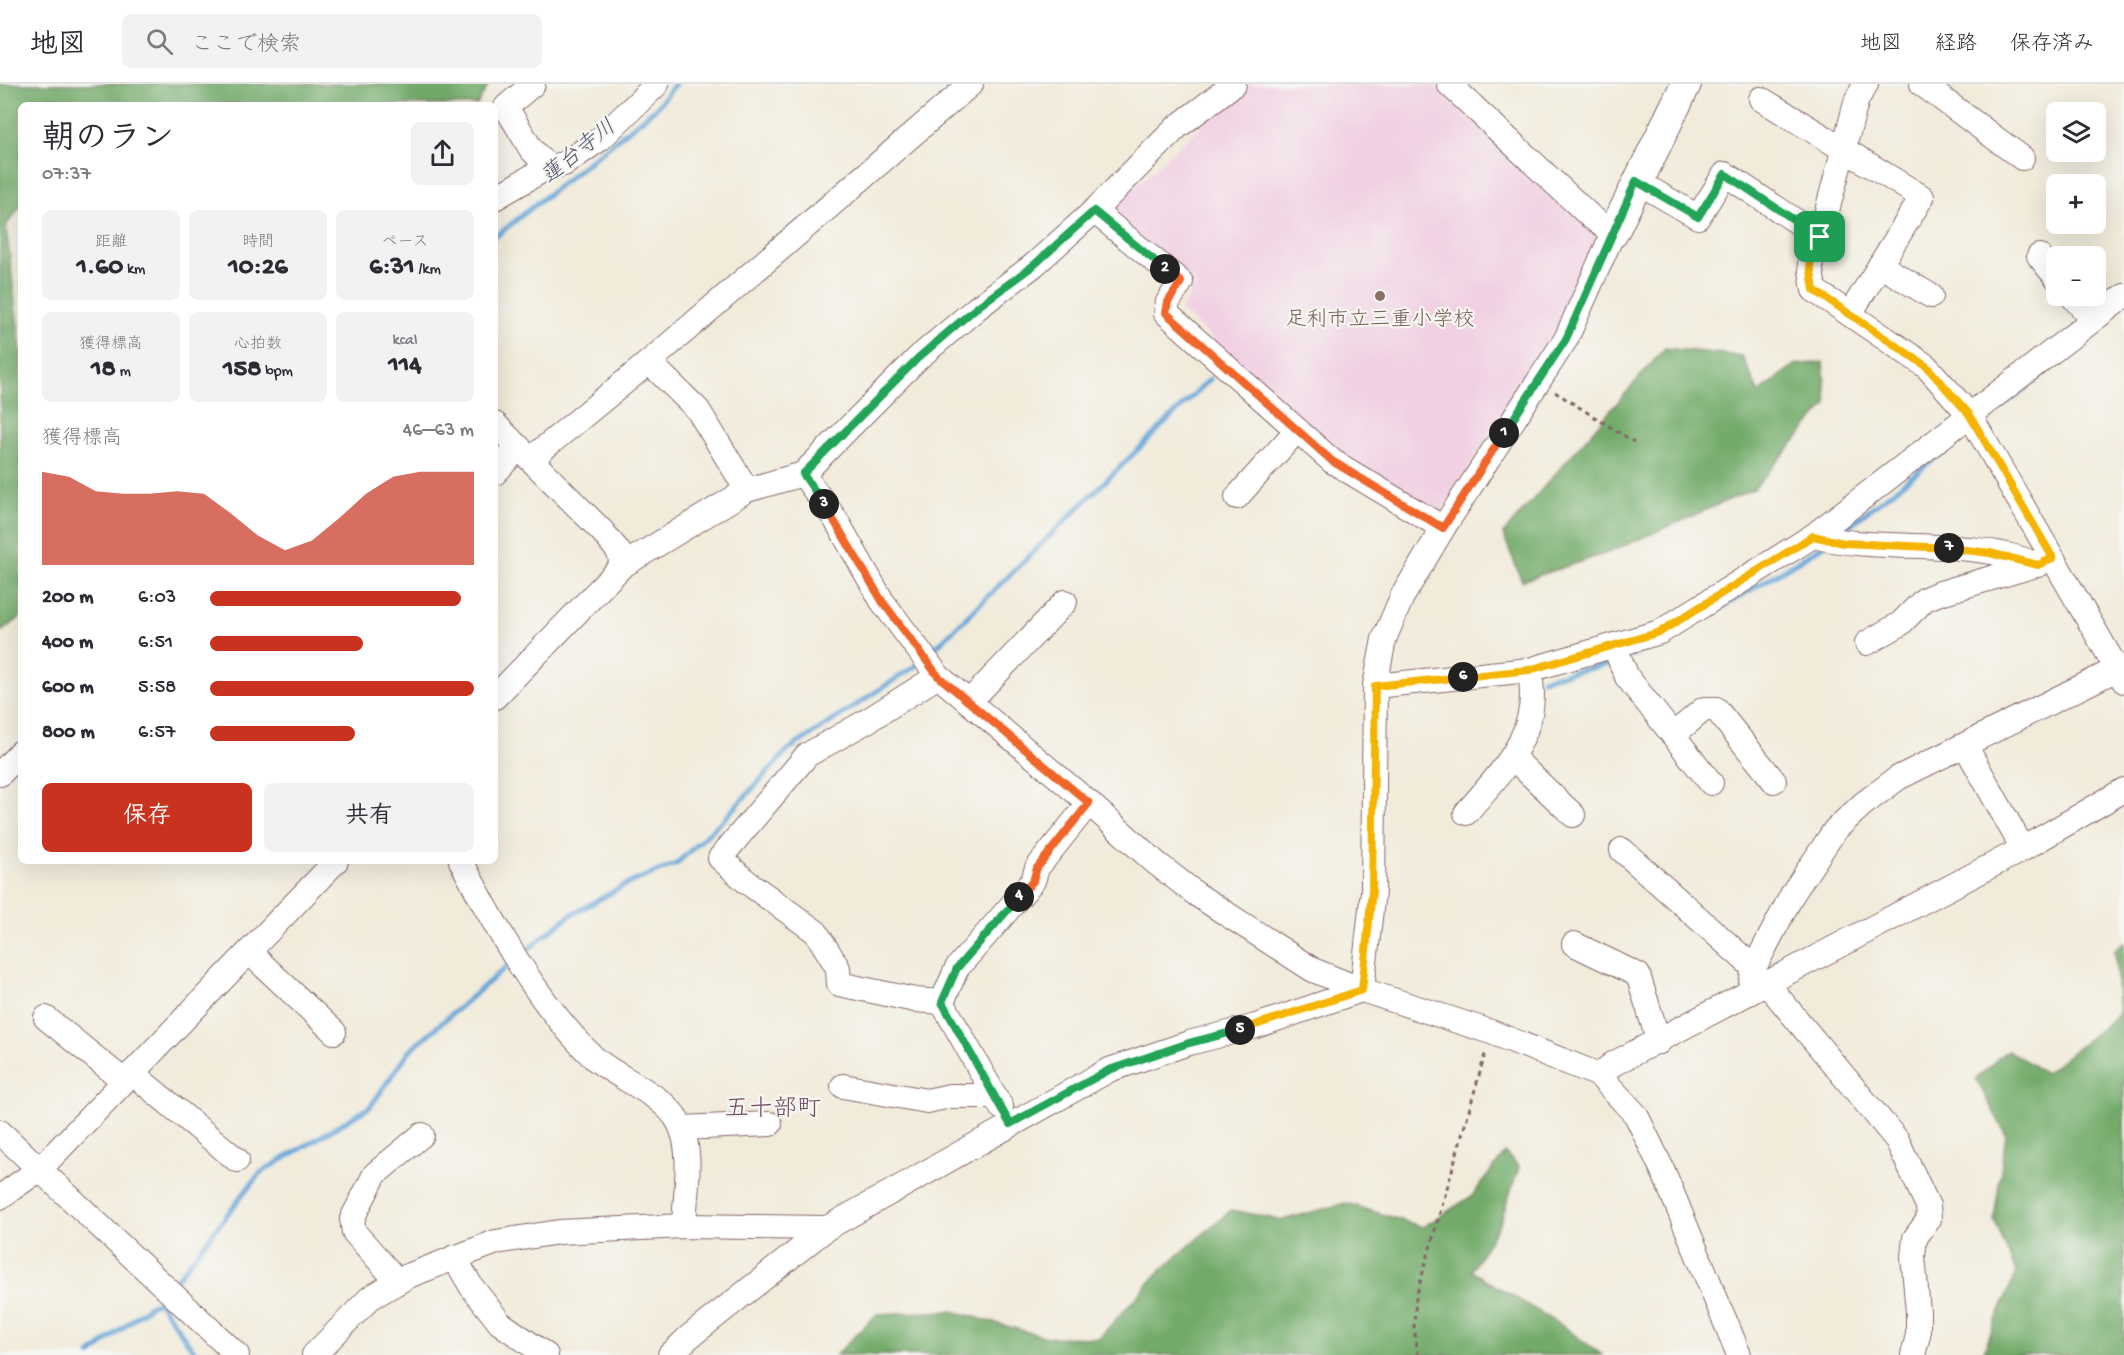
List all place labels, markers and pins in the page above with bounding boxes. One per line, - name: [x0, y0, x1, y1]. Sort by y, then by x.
- pin: [1794, 211, 1845, 262]
- pin: 2: [1150, 254, 1180, 284]
- marker: 足利市立三重小学校: [1373, 289, 1387, 303]
- place label: 足利市立三重小学校: [1286, 308, 1475, 334]
- pin: 1: [1489, 418, 1519, 448]
- pin: 3: [809, 489, 839, 519]
- pin: 7: [1934, 533, 1964, 563]
- pin: 6: [1448, 662, 1478, 692]
- pin: 4: [1004, 882, 1034, 912]
- pin: 5: [1225, 1015, 1255, 1045]

